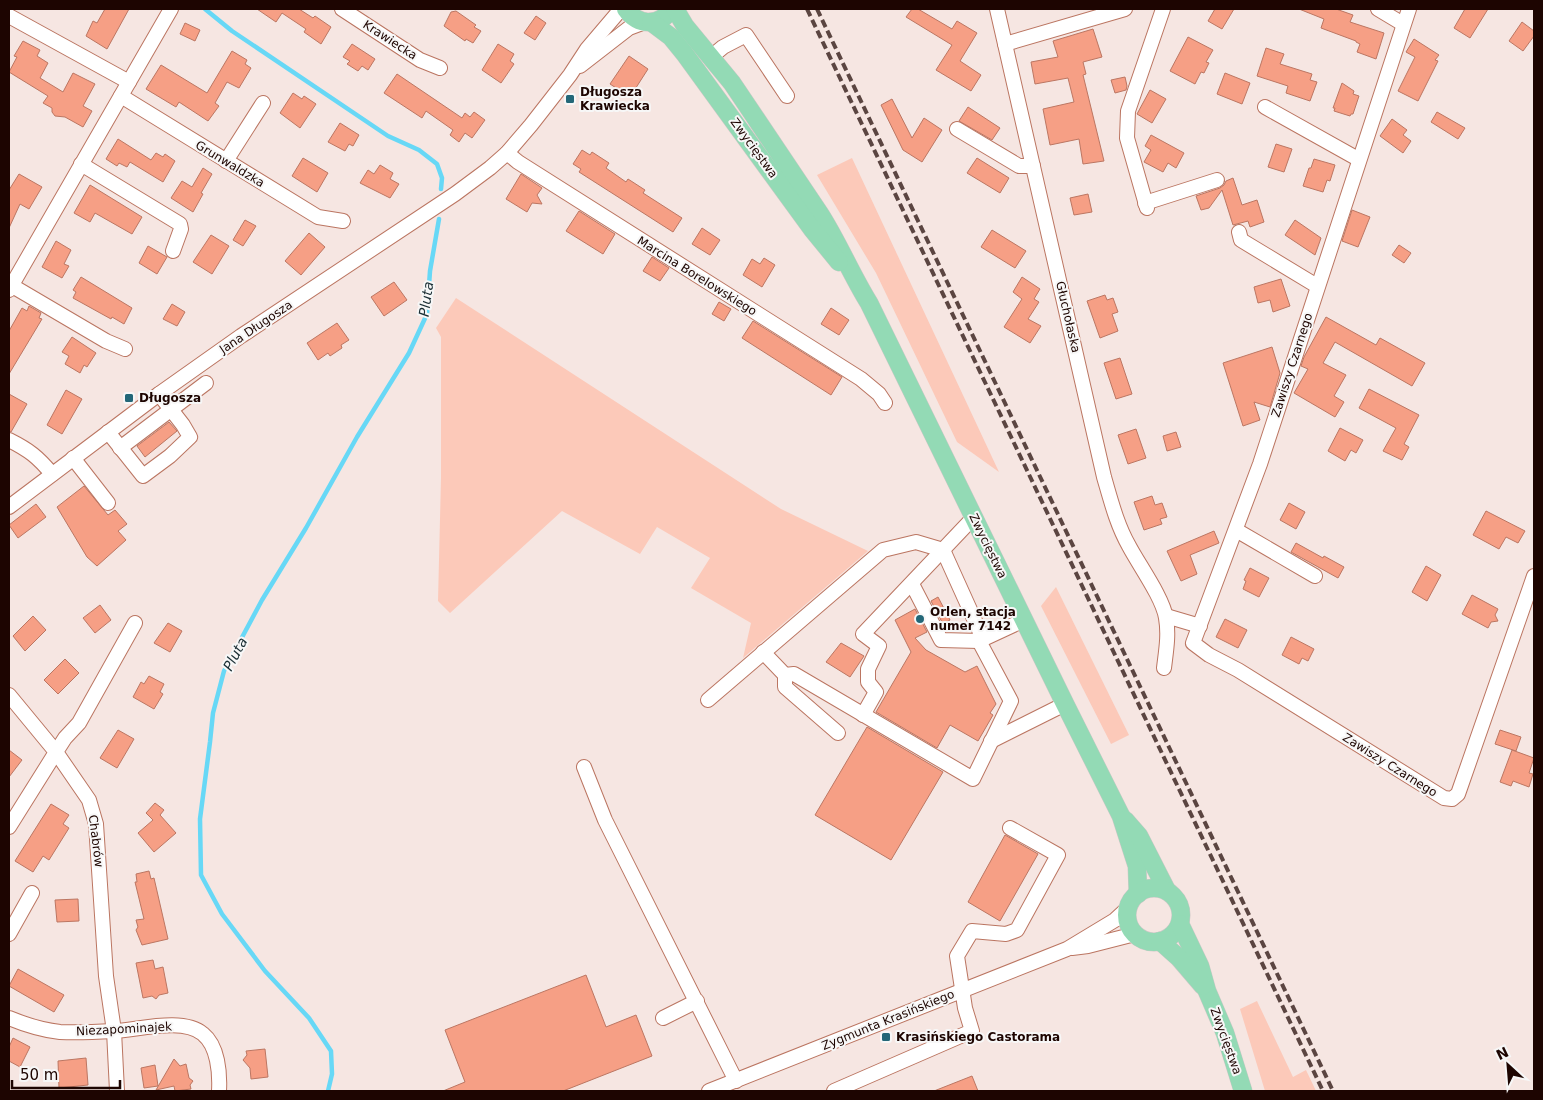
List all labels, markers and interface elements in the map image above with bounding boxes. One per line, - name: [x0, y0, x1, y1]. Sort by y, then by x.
- street label: Krawiecka: [360, 17, 420, 63]
- place label: Długosza Krawiecka: [580, 85, 650, 113]
- marker: Długosza Krawiecka: [564, 93, 576, 105]
- street label: Zwycięstwa: [728, 115, 780, 181]
- street label: Grunwaldzka: [193, 138, 267, 190]
- street label: Marcina Borelowskiego: [635, 233, 759, 319]
- water label: Pluta: [416, 280, 436, 318]
- street label: Głuchołaska: [1053, 280, 1083, 354]
- street label: Jana Długosza: [216, 297, 295, 357]
- street label: Zawiszy Czarnego: [1269, 311, 1315, 419]
- place label: Długosza: [139, 391, 201, 405]
- marker: Długosza: [123, 392, 135, 404]
- street label: Zwycięstwa: [966, 511, 1010, 581]
- place label: Orlen, stacja numer 7142: [930, 605, 1016, 633]
- marker: Orlen, stacja numer 7142: [914, 613, 926, 625]
- water label: Pluta: [220, 635, 250, 673]
- street label: Zawiszy Czarnego: [1340, 730, 1440, 800]
- street label: Chabrów: [86, 814, 106, 868]
- street label: Zygmunta Krasińskiego: [820, 987, 956, 1053]
- street label: Zwycięstwa: [1207, 1005, 1245, 1077]
- street label: Niezapominajek: [76, 1019, 172, 1039]
- place label: Krasińskiego Castorama: [896, 1030, 1060, 1044]
- marker: Krasińskiego Castorama: [880, 1031, 892, 1043]
- north arrow: [1483, 1040, 1533, 1090]
- text: N: [1494, 1044, 1511, 1063]
- scale bar: [12, 1058, 120, 1090]
- text: 50 m: [20, 1066, 58, 1084]

